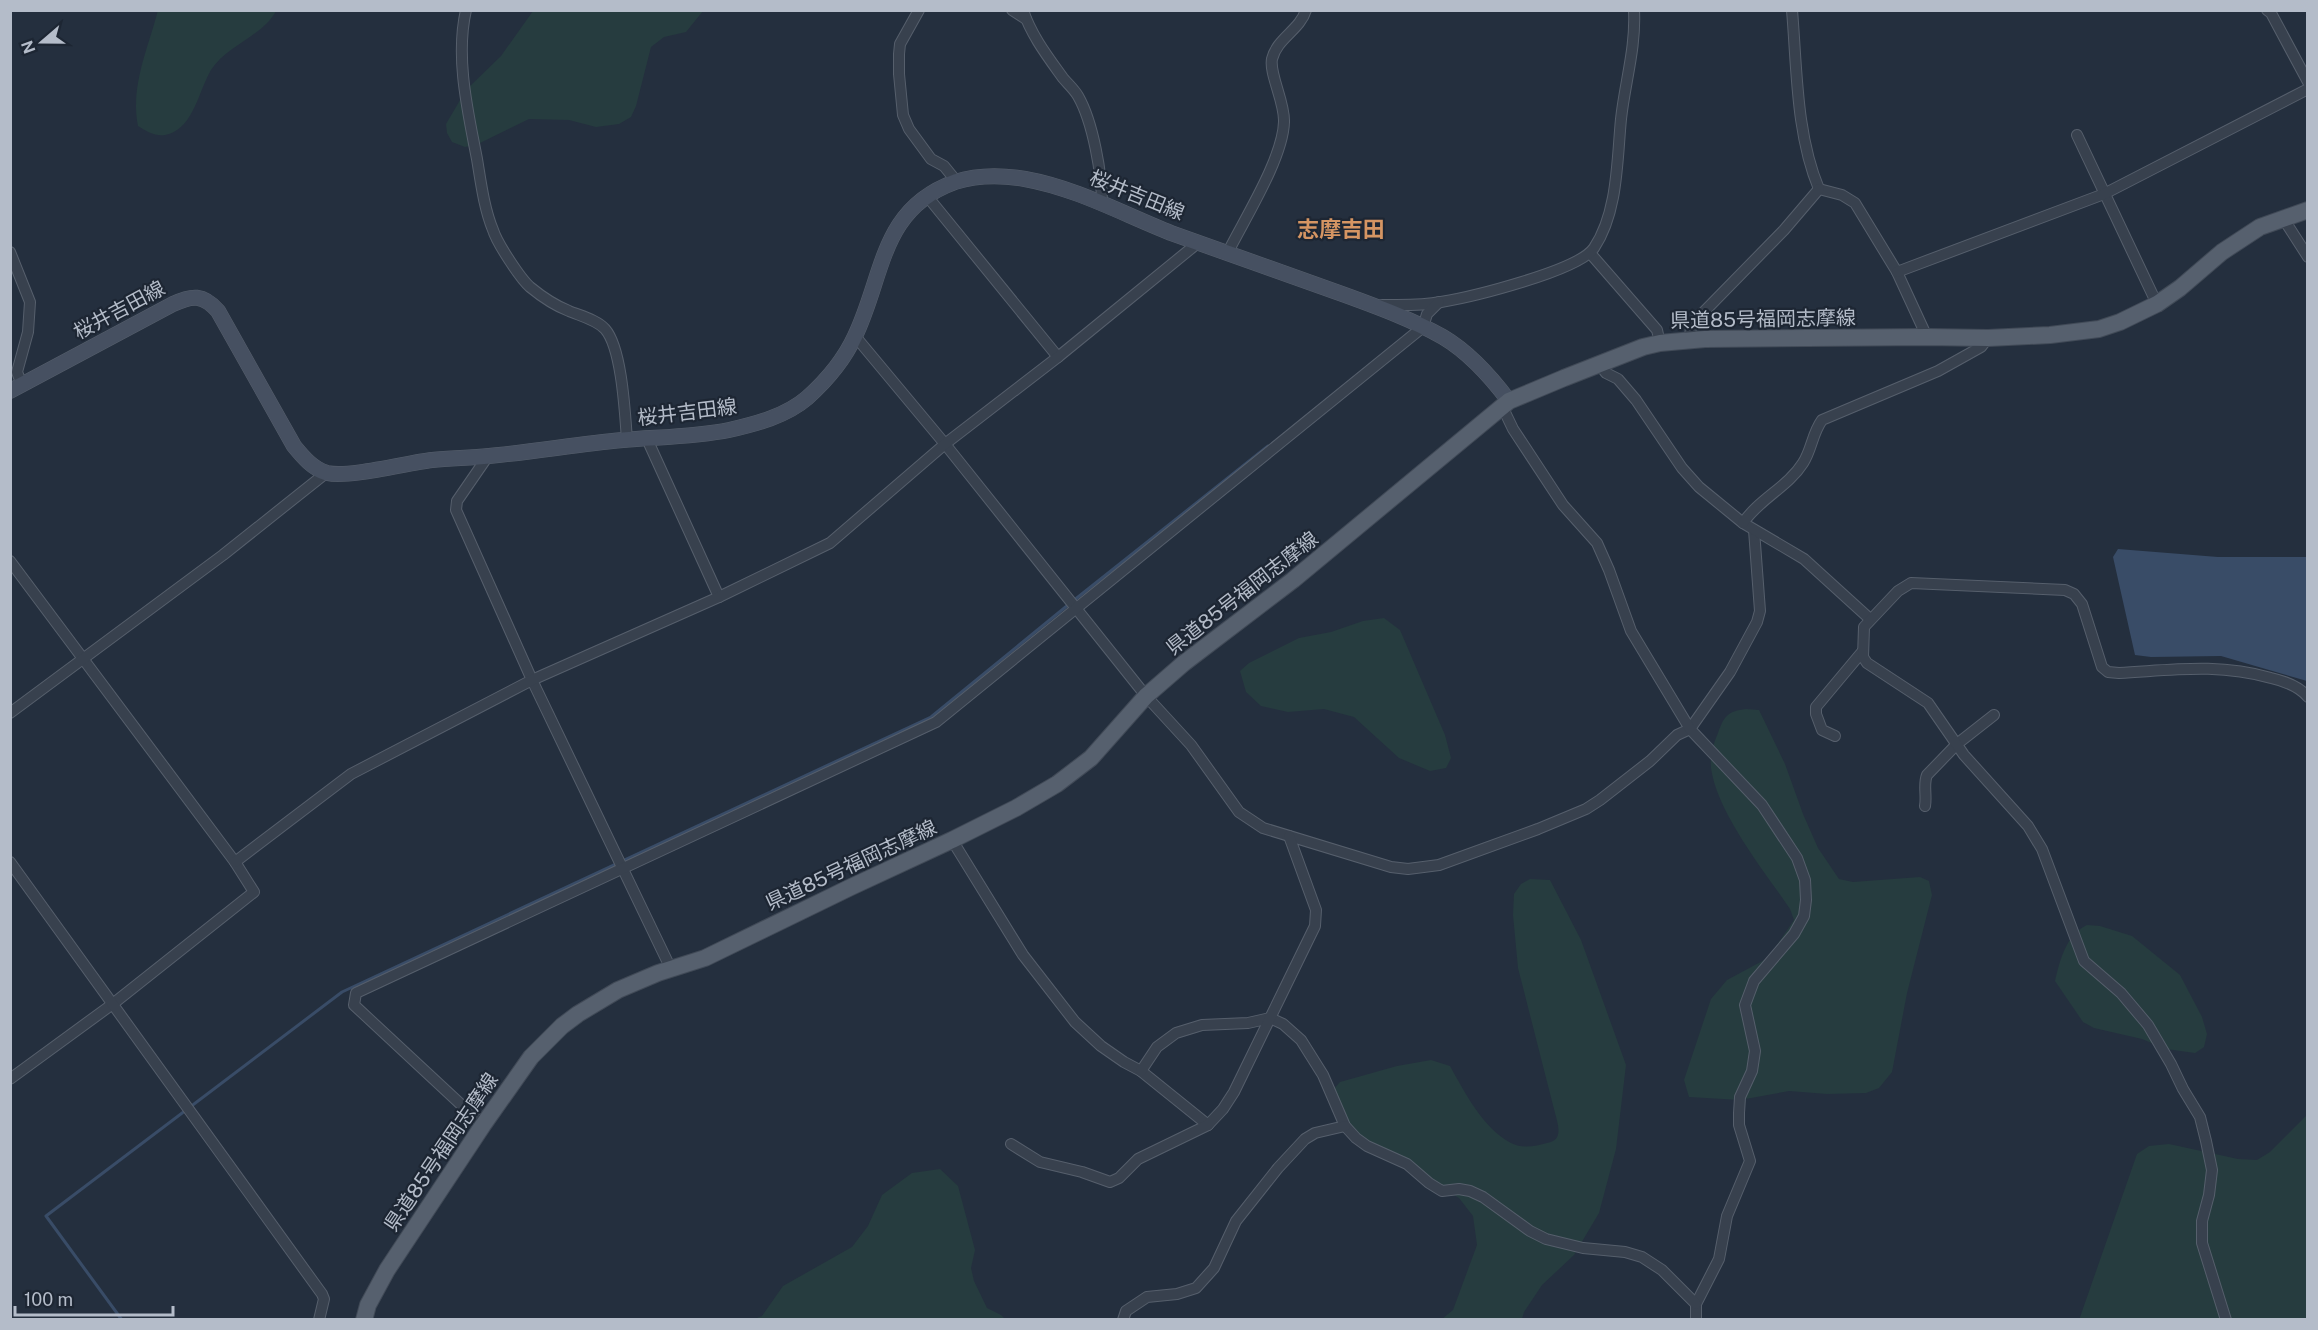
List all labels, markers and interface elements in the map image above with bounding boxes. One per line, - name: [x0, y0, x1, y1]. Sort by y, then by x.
- north arrow: [12, 12, 72, 72]
- text: N: [17, 38, 39, 56]
- street label: 桜井吉田線: [1086, 165, 1188, 225]
- district label: 志摩吉田: [1297, 216, 1385, 242]
- street label: 桜井吉田線: [69, 276, 169, 344]
- street label: 県道85号福岡志摩線: [1670, 305, 1856, 333]
- street label: 桜井吉田線: [636, 394, 738, 430]
- street label: 県道85号福岡志摩線: [1161, 526, 1323, 660]
- street label: 県道85号福岡志摩線: [762, 815, 940, 915]
- street label: 県道85号福岡志摩線: [379, 1068, 503, 1236]
- scale bar: [15, 1279, 172, 1317]
- text: 100 m: [24, 1289, 73, 1310]

